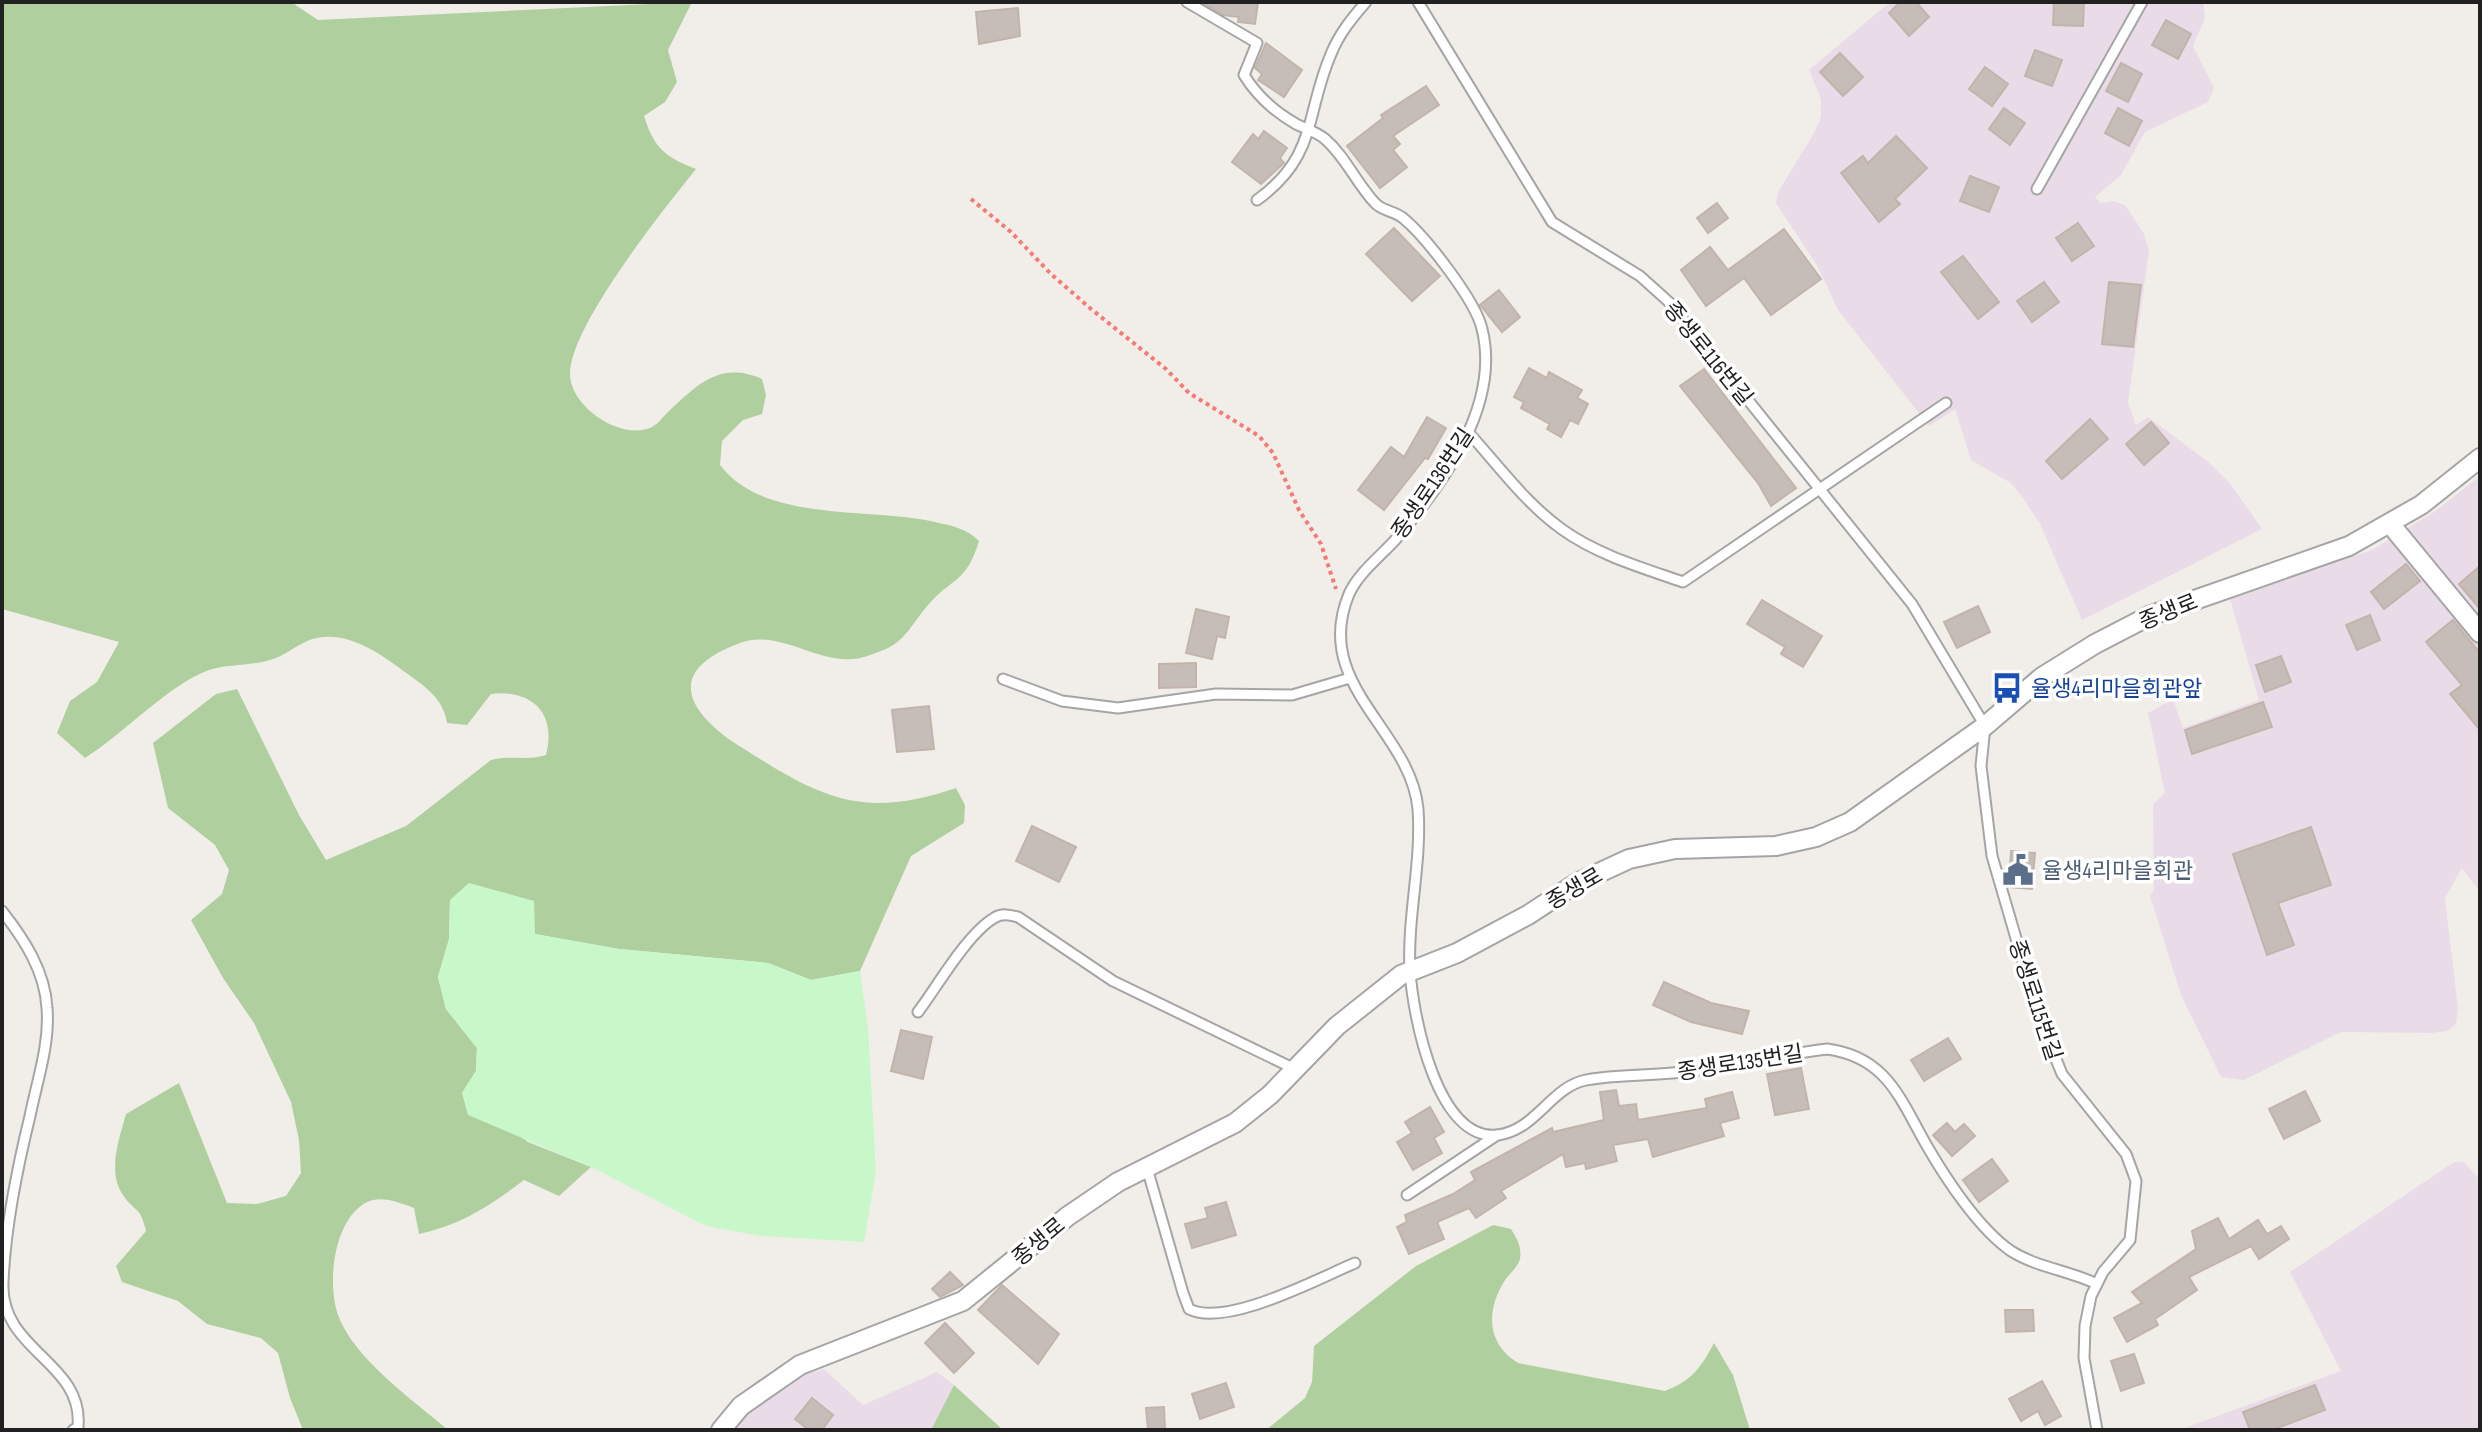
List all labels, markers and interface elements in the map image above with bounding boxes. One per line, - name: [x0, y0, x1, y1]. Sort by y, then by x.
- street label: 종생로116번길: [1658, 296, 1758, 411]
- street label: 종생로136번길: [1386, 423, 1480, 544]
- street label: 종생로: [2135, 588, 2202, 636]
- bus stop icon: 율생4리마을회관앞: [1990, 671, 2024, 705]
- place label: 율생4리마을회관앞: [2031, 676, 2202, 703]
- public building icon: 율생4리마을회관: [2001, 853, 2035, 887]
- place label: 율생4리마을회관: [2042, 858, 2193, 885]
- street label: 종생로: [1542, 862, 1608, 916]
- street label: 종생로115번길: [2002, 937, 2067, 1064]
- street label: 종생로135번길: [1675, 1040, 1805, 1087]
- street label: 종생로: [1007, 1212, 1071, 1272]

